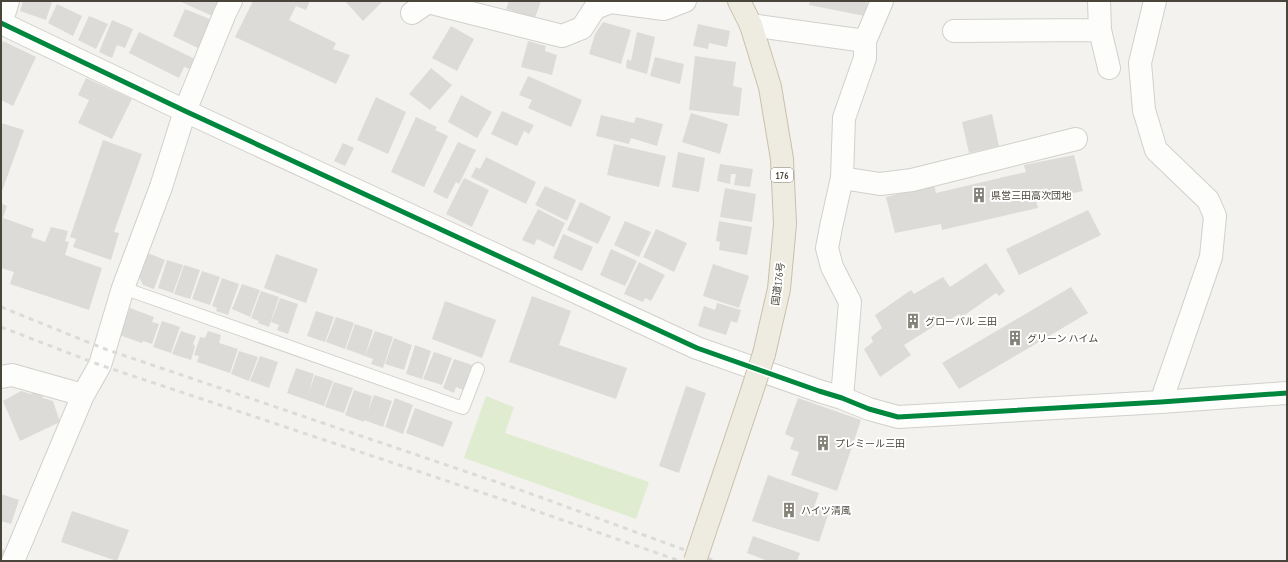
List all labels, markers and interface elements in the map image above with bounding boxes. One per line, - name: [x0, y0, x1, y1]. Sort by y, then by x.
- road number: 176: [771, 168, 793, 182]
- building icon: 県営三田高次団地: [970, 186, 988, 204]
- place label: 県営三田高次団地: [991, 189, 1072, 202]
- street label: 国道176号: [769, 262, 787, 306]
- building icon: グローバル 三田: [904, 312, 922, 330]
- place label: グローバル 三田: [925, 315, 997, 328]
- building icon: グリーン ハイム: [1006, 329, 1024, 347]
- place label: グリーン ハイム: [1027, 332, 1098, 345]
- building icon: プレミール三田: [814, 434, 832, 452]
- place label: プレミール三田: [835, 437, 905, 450]
- building icon: ハイツ清風: [780, 501, 798, 519]
- place label: ハイツ清風: [801, 504, 851, 517]

